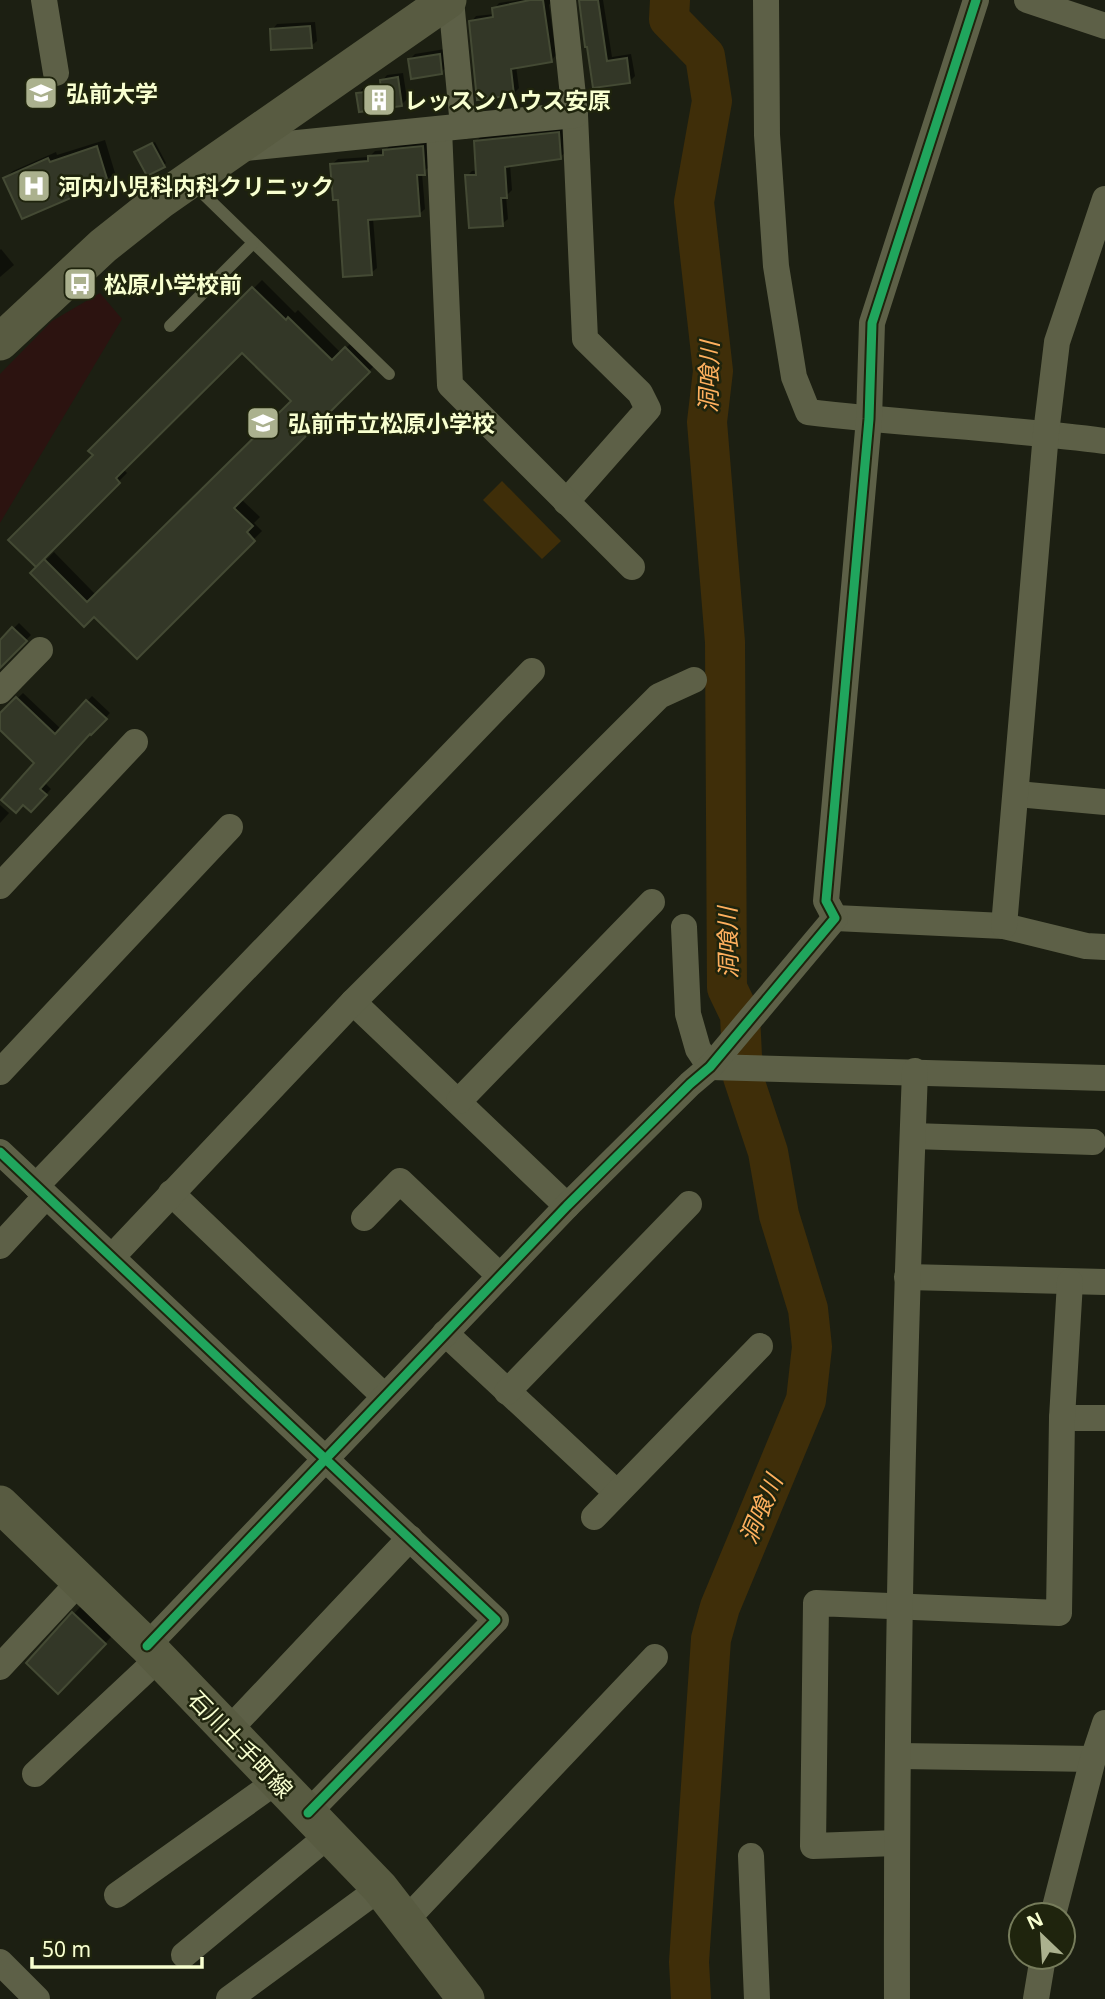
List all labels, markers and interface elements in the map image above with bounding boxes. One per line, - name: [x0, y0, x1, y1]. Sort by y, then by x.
- school or university icon: 弘前大学: [22, 74, 60, 112]
- place label: 弘前大学: [66, 77, 158, 109]
- building icon: レッスンハウス安原: [360, 81, 398, 119]
- place label: レッスンハウス安原: [404, 84, 611, 116]
- hospital icon: 河内小児科内科クリニック: [15, 167, 53, 205]
- place label: 河内小児科内科クリニック: [58, 170, 334, 202]
- bus stop icon: 松原小学校前: [61, 265, 99, 303]
- place label: 松原小学校前: [104, 268, 242, 300]
- water label: 洞喰川: [691, 338, 725, 413]
- school or university icon: 弘前市立松原小学校: [244, 404, 282, 442]
- place label: 弘前市立松原小学校: [288, 407, 495, 439]
- water label: 洞喰川: [710, 904, 744, 979]
- water label: 洞喰川: [731, 1467, 790, 1549]
- street label: 石川土手町線: [182, 1683, 300, 1805]
- north arrow: [1007, 1901, 1077, 1971]
- text: N: [1022, 1906, 1047, 1936]
- scale bar: [32, 1926, 201, 1970]
- text: 50 m: [42, 1935, 91, 1963]

